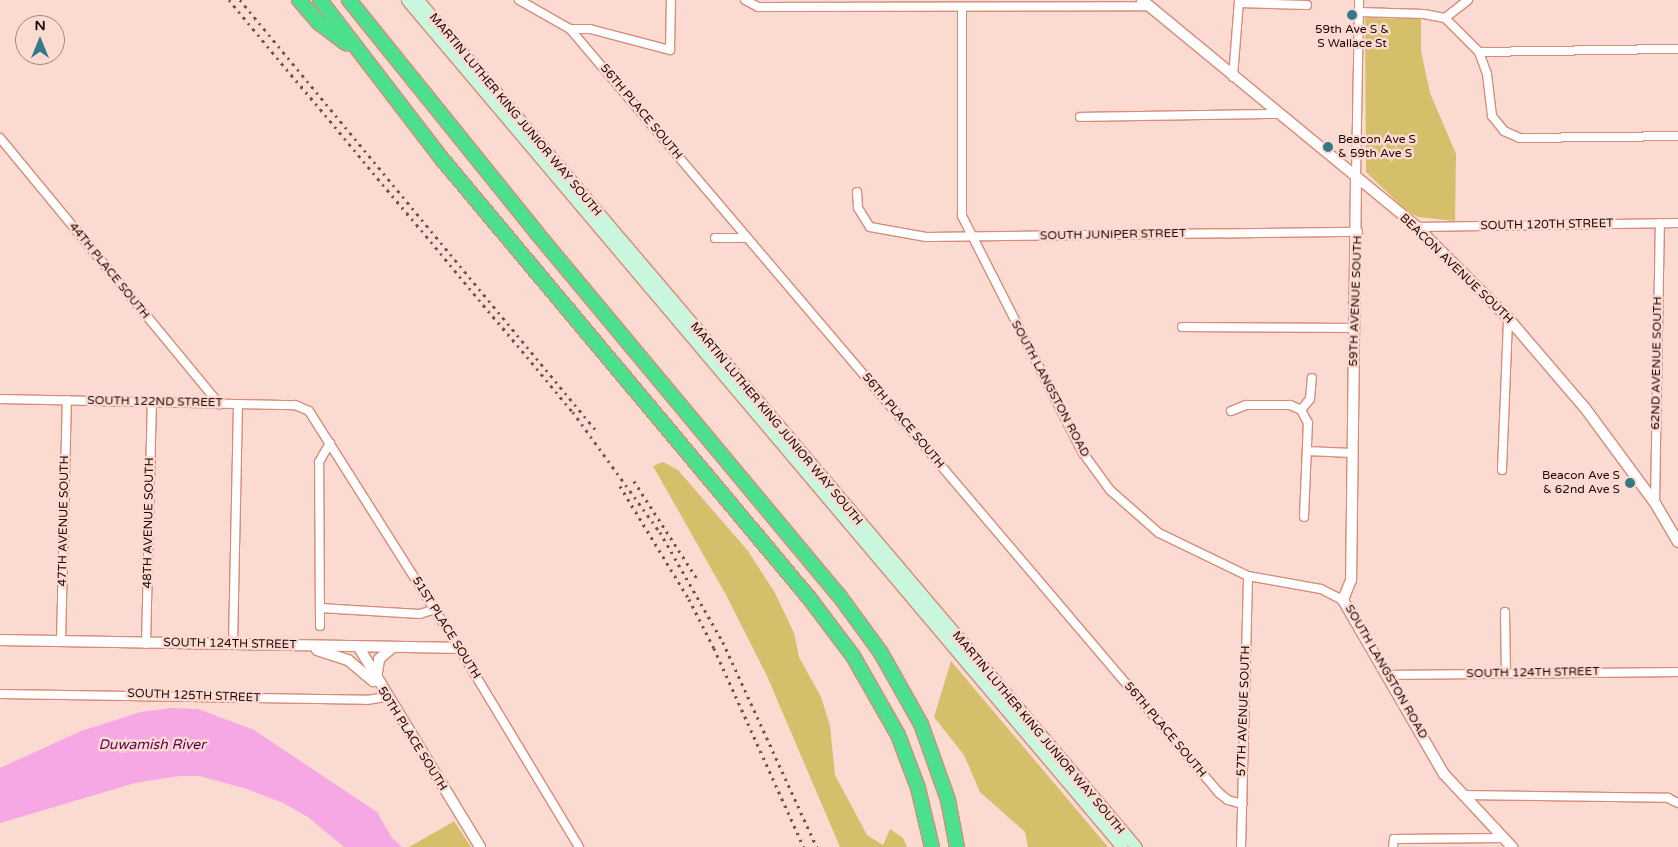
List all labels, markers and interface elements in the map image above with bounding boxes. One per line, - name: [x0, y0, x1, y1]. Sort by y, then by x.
- marker: 59th Ave S & S Wallace St: [1346, 9, 1358, 21]
- street label: MARTIN LUTHER KING JUNIOR WAY SOUTH: [426, 11, 604, 219]
- north arrow: [15, 15, 65, 65]
- text: N: [34, 17, 46, 34]
- place label: 59th Ave S & S Wallace St: [1315, 23, 1389, 51]
- street label: 56TH PLACE SOUTH: [597, 61, 685, 163]
- place label: Beacon Ave S & 59th Ave S: [1338, 133, 1416, 161]
- marker: Beacon Ave S & 59th Ave S: [1322, 141, 1334, 153]
- street label: BEACON AVENUE SOUTH: [1396, 211, 1516, 327]
- street label: SOUTH 120TH STREET: [1480, 217, 1614, 233]
- street label: 44TH PLACE SOUTH: [66, 220, 152, 322]
- street label: SOUTH JUNIPER STREET: [1040, 227, 1186, 243]
- street label: 59TH AVENUE SOUTH: [1347, 235, 1365, 367]
- street label: 62ND AVENUE SOUTH: [1649, 296, 1665, 430]
- street label: SOUTH LANGSTON ROAD: [1008, 318, 1092, 460]
- street label: MARTIN LUTHER KING JUNIOR WAY SOUTH: [687, 320, 865, 528]
- street label: 56TH PLACE SOUTH: [859, 370, 947, 472]
- street label: SOUTH 122ND STREET: [87, 394, 223, 410]
- street label: 47TH AVENUE SOUTH: [56, 455, 72, 587]
- street label: 48TH AVENUE SOUTH: [141, 457, 157, 589]
- place label: Beacon Ave S & 62nd Ave S: [1542, 469, 1620, 497]
- marker: Beacon Ave S & 62nd Ave S: [1624, 477, 1636, 489]
- street label: 51ST PLACE SOUTH: [409, 574, 483, 682]
- street label: SOUTH LANGSTON ROAD: [1342, 602, 1430, 742]
- street label: MARTIN LUTHER KING JUNIOR WAY SOUTH: [949, 629, 1127, 837]
- street label: SOUTH 124TH STREET: [163, 636, 297, 652]
- street label: 57TH AVENUE SOUTH: [1235, 645, 1253, 777]
- street label: SOUTH 124TH STREET: [1466, 665, 1600, 681]
- street label: 56TH PLACE SOUTH: [1121, 679, 1209, 781]
- street label: 50TH PLACE SOUTH: [374, 684, 450, 794]
- street label: SOUTH 125TH STREET: [127, 686, 261, 706]
- water label: Duwamish River: [98, 737, 206, 753]

